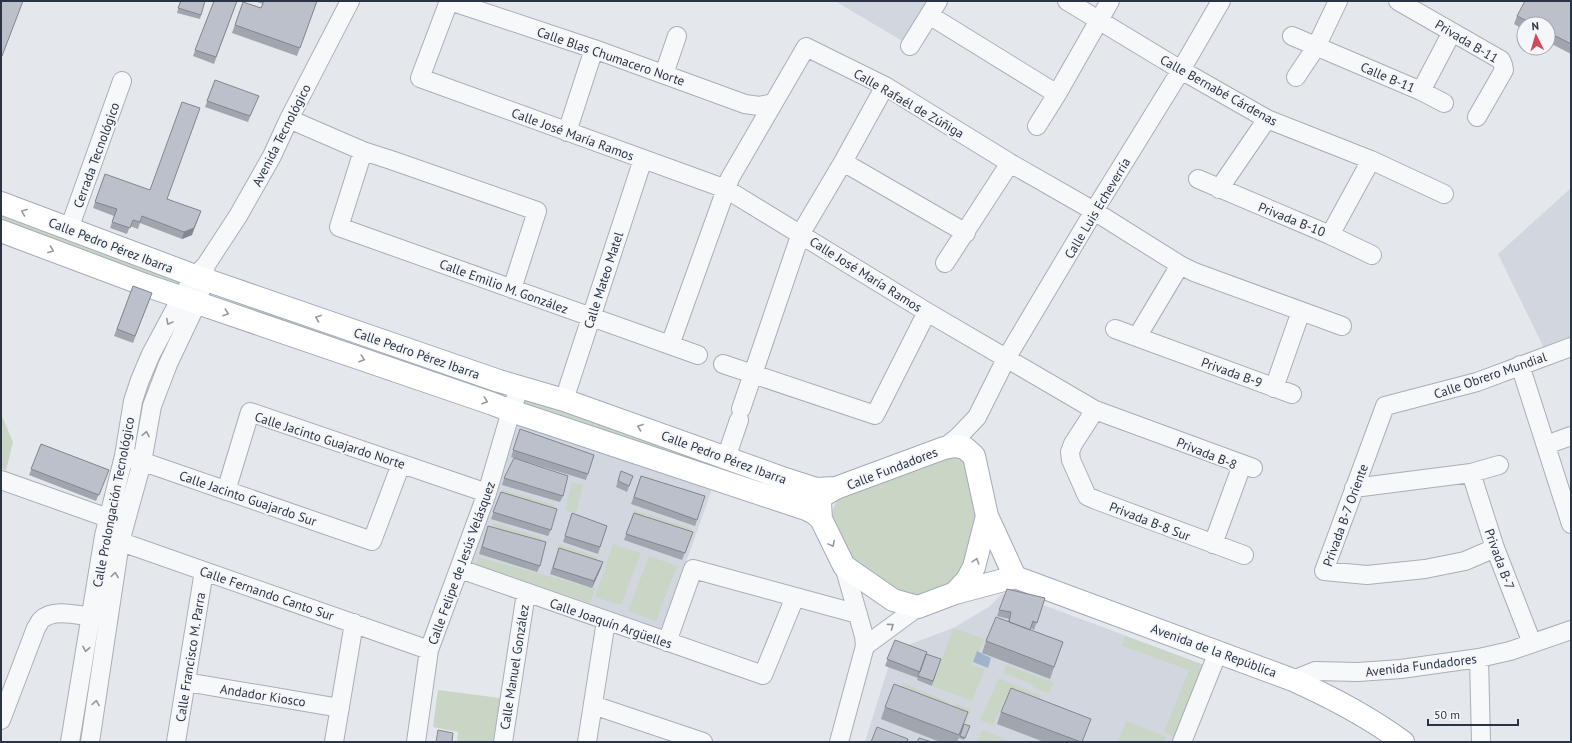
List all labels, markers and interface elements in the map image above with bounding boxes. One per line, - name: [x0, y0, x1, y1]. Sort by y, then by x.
- street label: Privada B-11: [1432, 16, 1501, 67]
- north arrow: [1516, 16, 1556, 56]
- text: N: [1531, 19, 1539, 33]
- street label: Calle Blas Chumacero Norte: [535, 23, 687, 90]
- street label: Calle Bernabé Cárdenas: [1157, 51, 1280, 130]
- street label: Calle B-11: [1358, 58, 1418, 97]
- street label: Calle Rafaél de Zúñiga: [850, 65, 967, 142]
- street label: Avenida Tecnológico: [248, 81, 315, 189]
- street label: Cerrada Tecnológico: [69, 100, 123, 210]
- street label: Calle José María Ramos: [509, 104, 636, 165]
- street label: Calle Luis Echeverría: [1061, 155, 1134, 262]
- street label: Privada B-10: [1256, 198, 1328, 241]
- one-way arrow: [21, 208, 28, 216]
- street label: Calle Pedro Pérez Ibarra: [46, 214, 176, 277]
- street label: Calle Mateo Matel: [580, 229, 627, 331]
- street label: Calle José María Ramos: [806, 233, 925, 316]
- one-way arrow: [47, 245, 54, 253]
- street label: Calle Emilio M. González: [437, 255, 571, 318]
- one-way arrow: [222, 308, 229, 316]
- one-way arrow: [314, 315, 321, 323]
- one-way arrow: [166, 318, 173, 325]
- street label: Calle Pedro Pérez Ibarra: [352, 324, 482, 383]
- street label: Calle Obrero Mundial: [1431, 348, 1549, 403]
- street label: Privada B-9: [1199, 354, 1265, 391]
- one-way arrow: [358, 355, 365, 363]
- one-way arrow: [481, 396, 488, 405]
- street label: Calle Jacinto Guajardo Norte: [252, 408, 407, 473]
- street label: Calle Prolongación Tecnológico: [89, 416, 138, 589]
- one-way arrow: [636, 423, 643, 431]
- street label: Calle Pedro Pérez Ibarra: [659, 427, 789, 488]
- one-way arrow: [142, 431, 150, 438]
- street label: Privada B-8: [1174, 434, 1240, 473]
- street label: Calle Fundadores: [844, 443, 940, 494]
- street label: Privada B-7 Oriente: [1319, 462, 1372, 569]
- street label: Calle Jacinto Guajardo Sur: [177, 467, 319, 530]
- street label: Calle Felipe de Jesús Velásquez: [424, 479, 499, 647]
- street label: Privada B-8 Sur: [1107, 498, 1193, 545]
- street label: Privada B-7: [1481, 526, 1518, 592]
- one-way arrow: [828, 540, 835, 547]
- one-way arrow: [971, 557, 979, 564]
- street label: Calle Fernando Canto Sur: [197, 562, 337, 625]
- one-way arrow: [110, 572, 119, 578]
- street label: Calle Francisco M. Parra: [172, 591, 209, 723]
- street label: Calle Joaquín Argüelles: [547, 595, 674, 652]
- street label: Calle Manuel González: [496, 603, 533, 731]
- street label: Avenida de la República: [1149, 620, 1279, 681]
- one-way arrow: [887, 623, 894, 631]
- one-way arrow: [82, 646, 91, 652]
- street label: Avenida Fundadores: [1364, 650, 1478, 681]
- street label: Andador Kiosco: [219, 680, 307, 711]
- one-way arrow: [91, 700, 100, 707]
- scale bar: [1428, 701, 1518, 727]
- text: 50 m: [1434, 707, 1460, 722]

